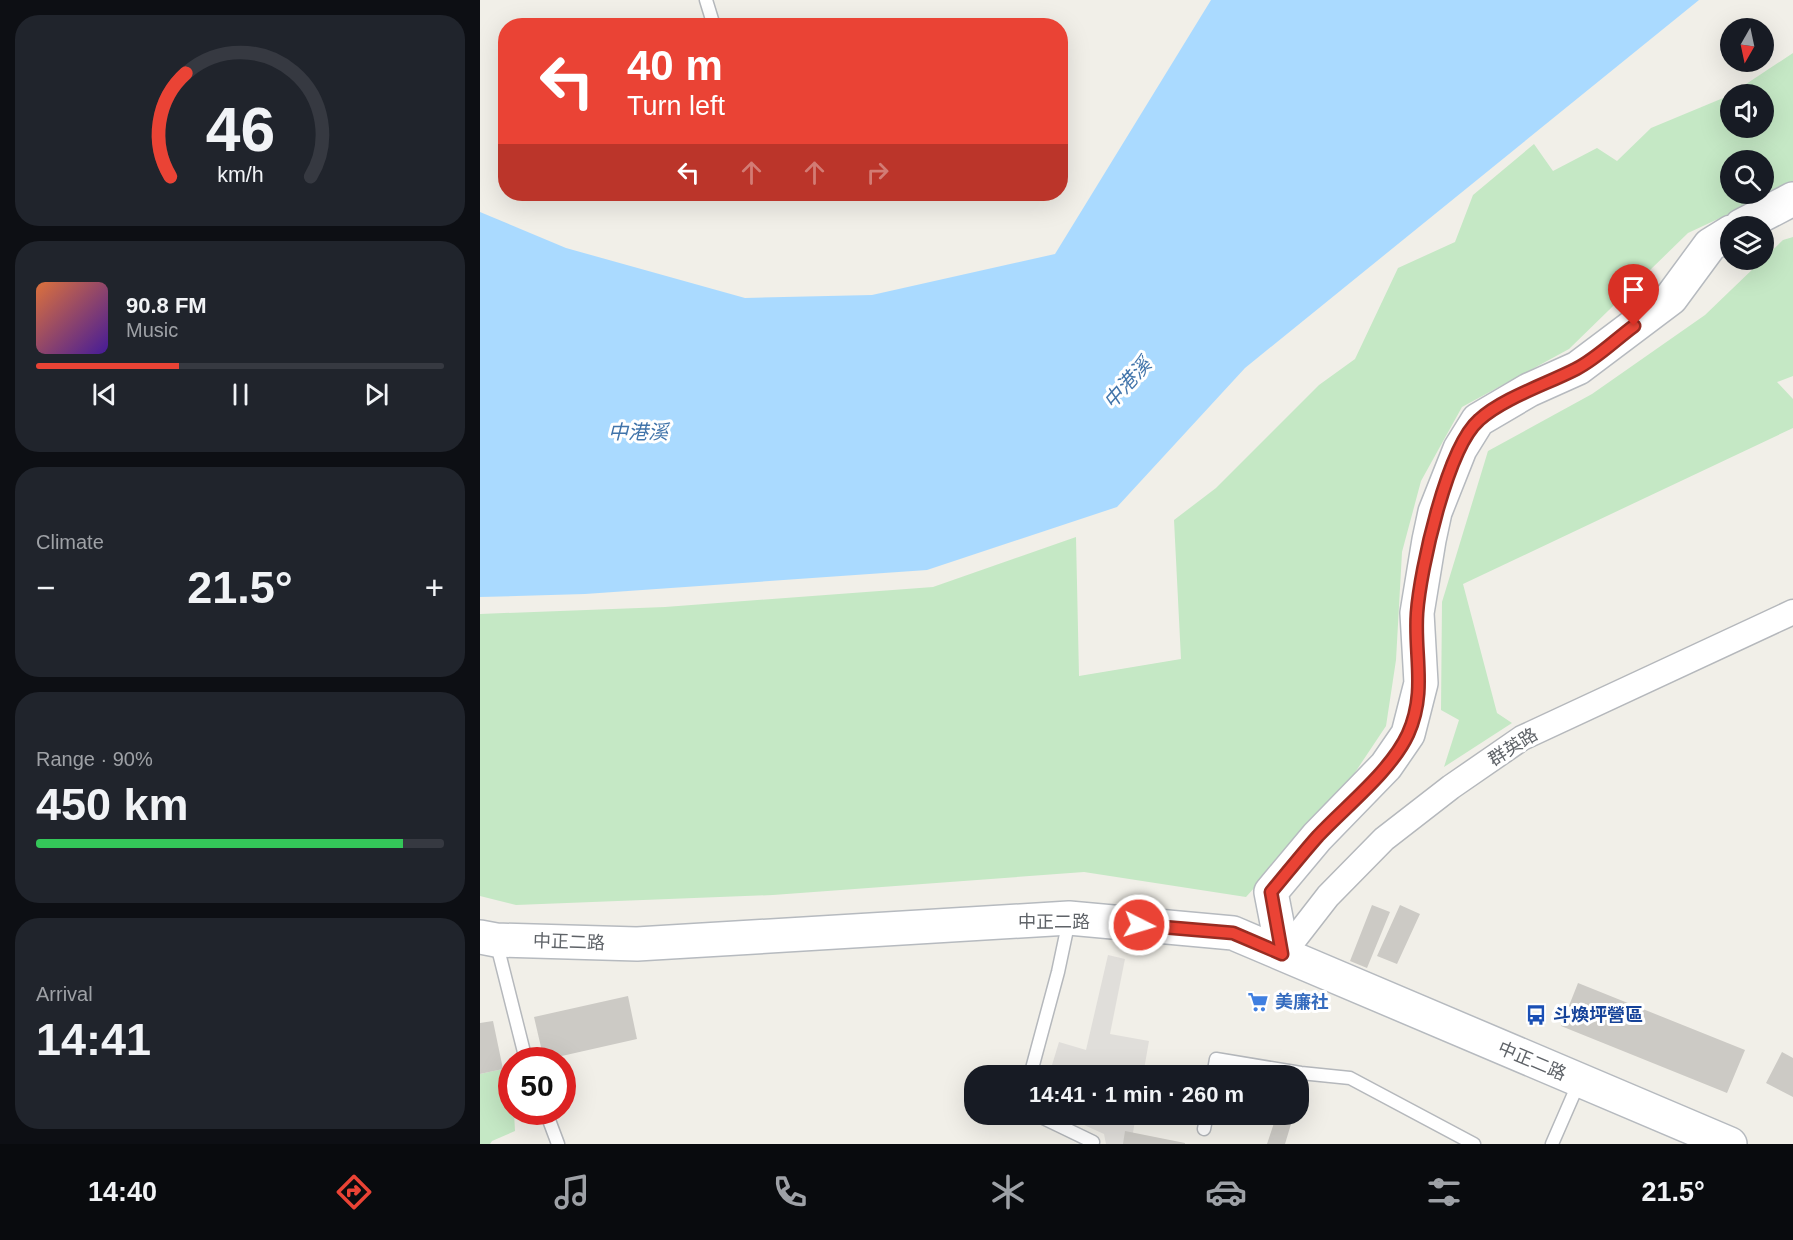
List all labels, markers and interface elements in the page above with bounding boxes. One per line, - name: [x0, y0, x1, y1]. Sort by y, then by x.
- north arrow: [1720, 18, 1774, 72]
- map controls: [1720, 18, 1774, 270]
- icon: left: [528, 42, 606, 120]
- text: 40 m: [627, 42, 723, 89]
- button: sound: [1720, 84, 1774, 138]
- text: Turn left: [627, 91, 725, 121]
- text: 46: [205, 96, 275, 165]
- button: search: [1720, 150, 1774, 204]
- icon: left: [672, 156, 705, 189]
- icon: ahead: [735, 156, 768, 189]
- icon: ahead: [798, 156, 831, 189]
- icon: right: [861, 156, 894, 189]
- text: km/h: [217, 164, 263, 188]
- button: layers: [1720, 216, 1774, 270]
- pin: [1608, 264, 1659, 326]
- icon: arrive: [1617, 273, 1650, 306]
- text: 90.8 FM: [126, 293, 207, 318]
- text: Music: [126, 319, 178, 341]
- water label: 中港溪: [1099, 351, 1157, 413]
- icon: previous: [88, 378, 121, 411]
- icon: pause: [224, 378, 257, 411]
- icon: next: [360, 378, 393, 411]
- water label: 中港溪: [608, 421, 671, 443]
- text: Climate: [36, 531, 104, 553]
- text: 21.5°: [187, 562, 293, 613]
- text: −: [36, 569, 55, 606]
- text: +: [425, 569, 444, 606]
- street label: 群英路: [1485, 724, 1541, 770]
- text: Range · 90%: [36, 748, 153, 770]
- text: 450 km: [36, 779, 189, 830]
- position arrow: [1107, 893, 1171, 957]
- street label: 中正二路: [1018, 912, 1090, 932]
- street label: 中正二路: [533, 931, 605, 953]
- text: Arrival: [36, 983, 93, 1005]
- supermarket icon: 美廉社: [1246, 990, 1270, 1014]
- place label: 美廉社: [1275, 992, 1329, 1012]
- bus stop icon: 斗煥坪營區: [1524, 1003, 1548, 1027]
- place label: 斗煥坪營區: [1553, 1005, 1643, 1025]
- text: 14:41: [36, 1014, 151, 1065]
- street label: 中正二路: [1495, 1038, 1569, 1084]
- speed limit sign: 50: [498, 1047, 576, 1125]
- text: 14:41 · 1 min · 260 m: [1029, 1082, 1244, 1107]
- icon: directions: [333, 1171, 375, 1213]
- icon: music: [551, 1171, 593, 1213]
- icon: phone: [769, 1171, 811, 1213]
- icon: climate: [987, 1171, 1029, 1213]
- icon: car: [1205, 1171, 1247, 1213]
- icon: filters: [1423, 1171, 1465, 1213]
- text: 14:40: [88, 1177, 157, 1207]
- text: 21.5°: [1642, 1177, 1705, 1207]

